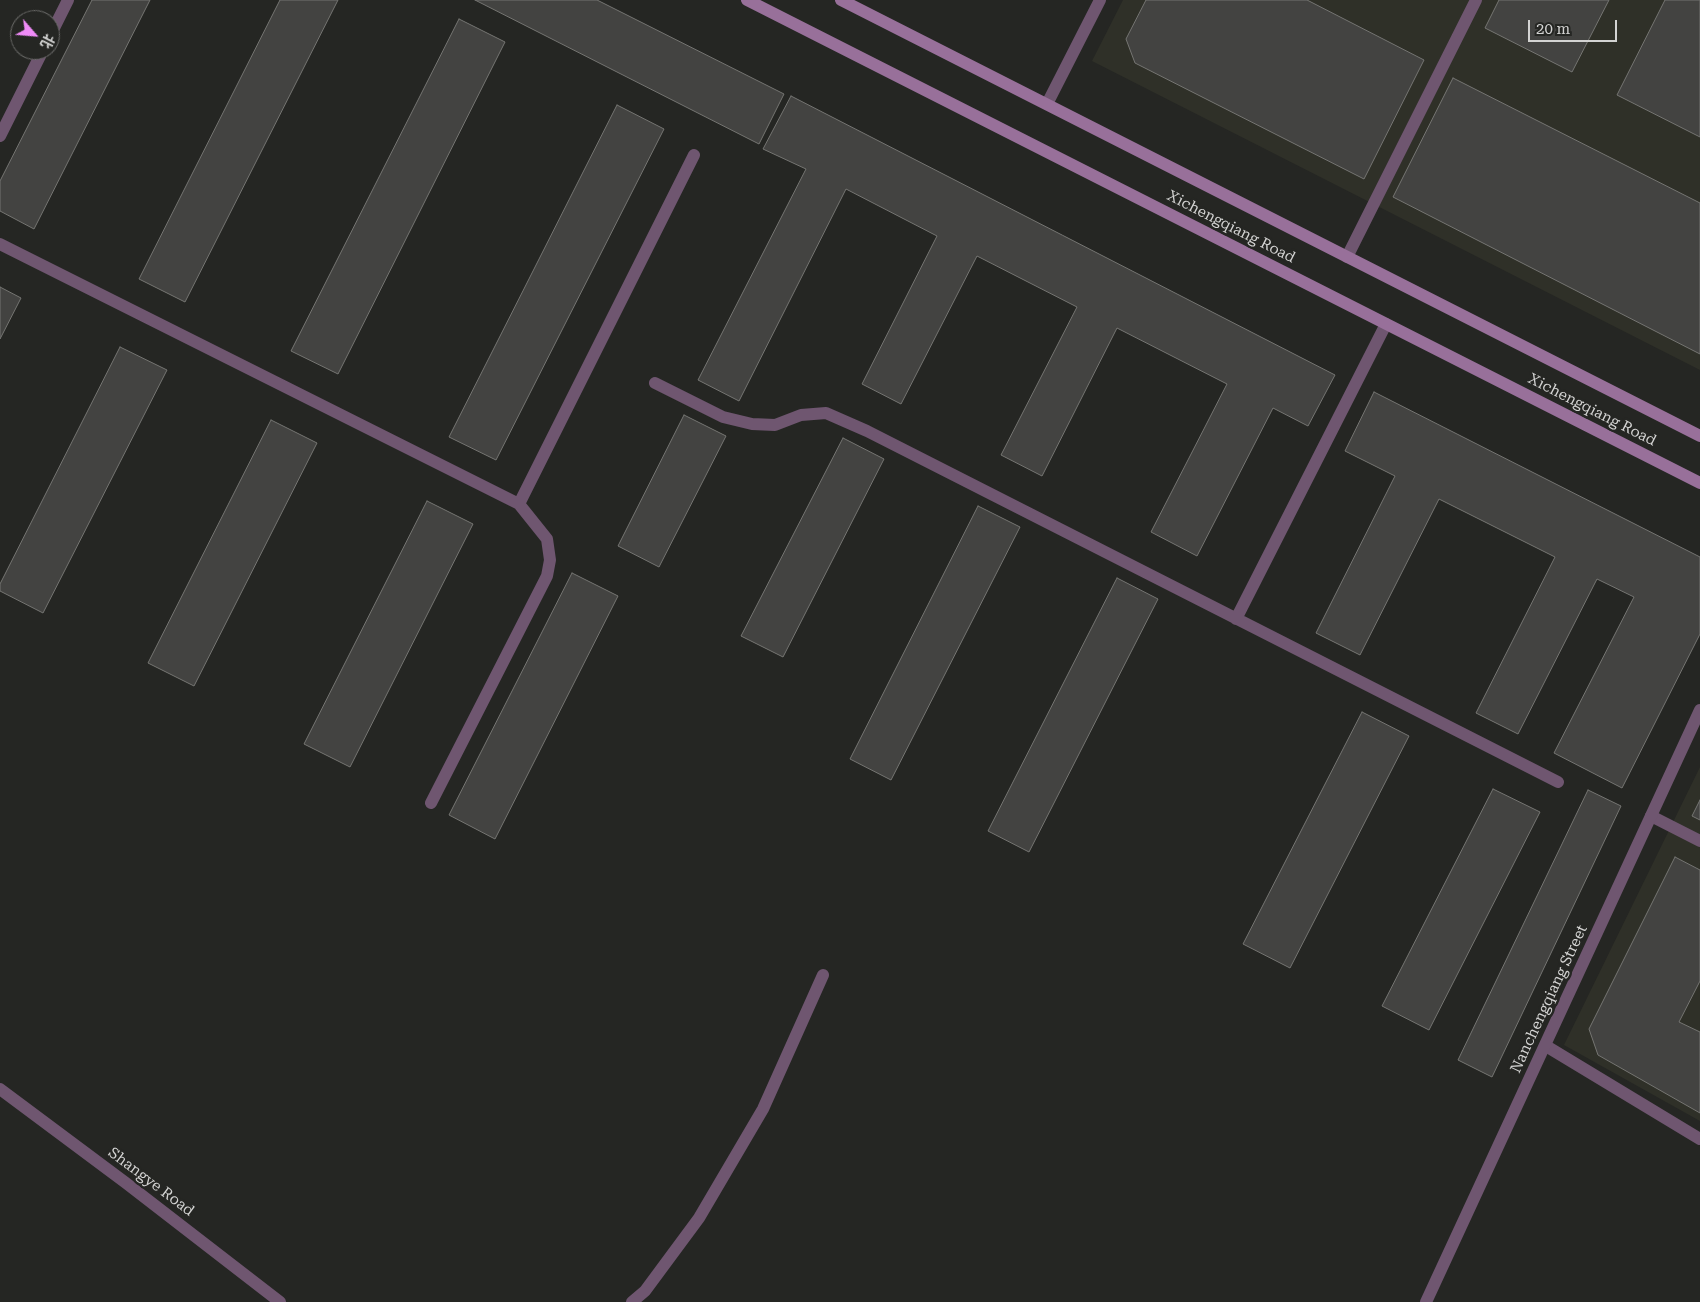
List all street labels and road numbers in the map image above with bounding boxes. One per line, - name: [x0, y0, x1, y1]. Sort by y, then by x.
- street label: Xichengqiang Road: [1164, 187, 1298, 267]
- street label: Xichengqiang Road: [1525, 370, 1659, 450]
- street label: Nanchengqiang Street: [1507, 922, 1591, 1076]
- street label: Shangye Road: [104, 1144, 198, 1220]

